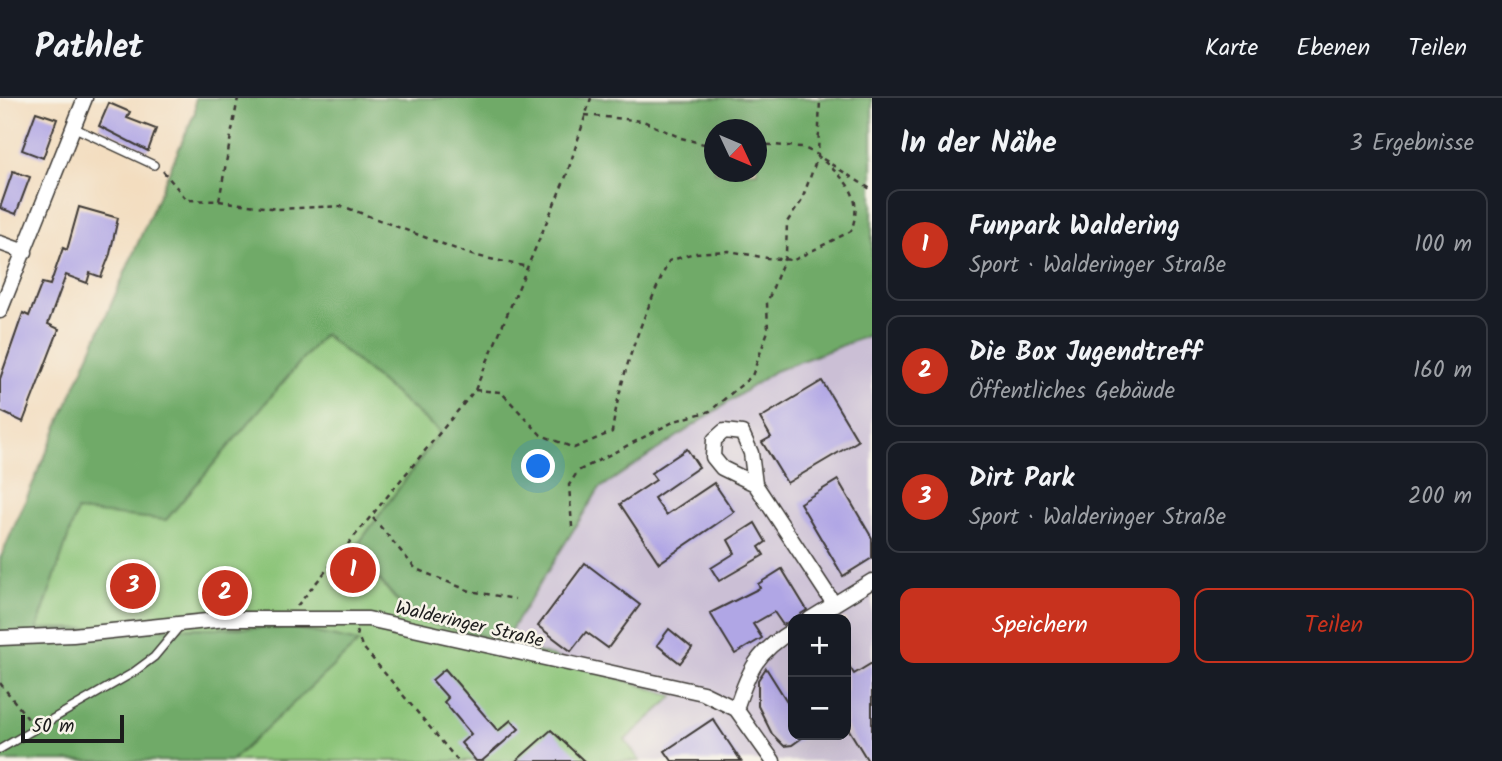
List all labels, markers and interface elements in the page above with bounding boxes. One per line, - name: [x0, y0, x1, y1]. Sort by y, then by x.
- text: Pathlet: [35, 22, 143, 75]
- text: Karte: [1205, 29, 1258, 68]
- text: Ebenen: [1296, 29, 1370, 68]
- text: Teilen: [1408, 29, 1467, 68]
- north arrow: [704, 119, 767, 182]
- text: In der Nähe: [900, 120, 1057, 168]
- text: 3 Ergebnisse: [1350, 126, 1474, 162]
- text: Funpark Waldering: [969, 206, 1180, 248]
- text: 1: [922, 227, 928, 263]
- text: 100 m: [1414, 227, 1472, 263]
- text: Sport · Walderinger Straße: [969, 248, 1226, 284]
- text: Die Box Jugendtreff: [969, 332, 1202, 374]
- text: 2: [918, 353, 932, 389]
- text: 160 m: [1413, 353, 1472, 389]
- text: Öffentliches Gebäude: [969, 374, 1175, 410]
- your location: [521, 449, 555, 483]
- text: Dirt Park: [969, 458, 1074, 500]
- text: 3: [919, 479, 931, 515]
- text: 200 m: [1408, 479, 1472, 515]
- text: Sport · Walderinger Straße: [969, 500, 1226, 536]
- pin: 1: [330, 544, 376, 596]
- pin: 3: [110, 560, 156, 612]
- pin: 2: [202, 567, 248, 619]
- button: Speichern: [900, 588, 1180, 663]
- button: Teilen: [1194, 588, 1474, 663]
- street label: Walderinger Straße: [393, 593, 547, 657]
- map controls: [788, 614, 851, 740]
- button: +: [788, 614, 851, 677]
- button: −: [788, 677, 851, 740]
- scale bar: [21, 712, 124, 744]
- text: 50 m: [32, 712, 74, 742]

